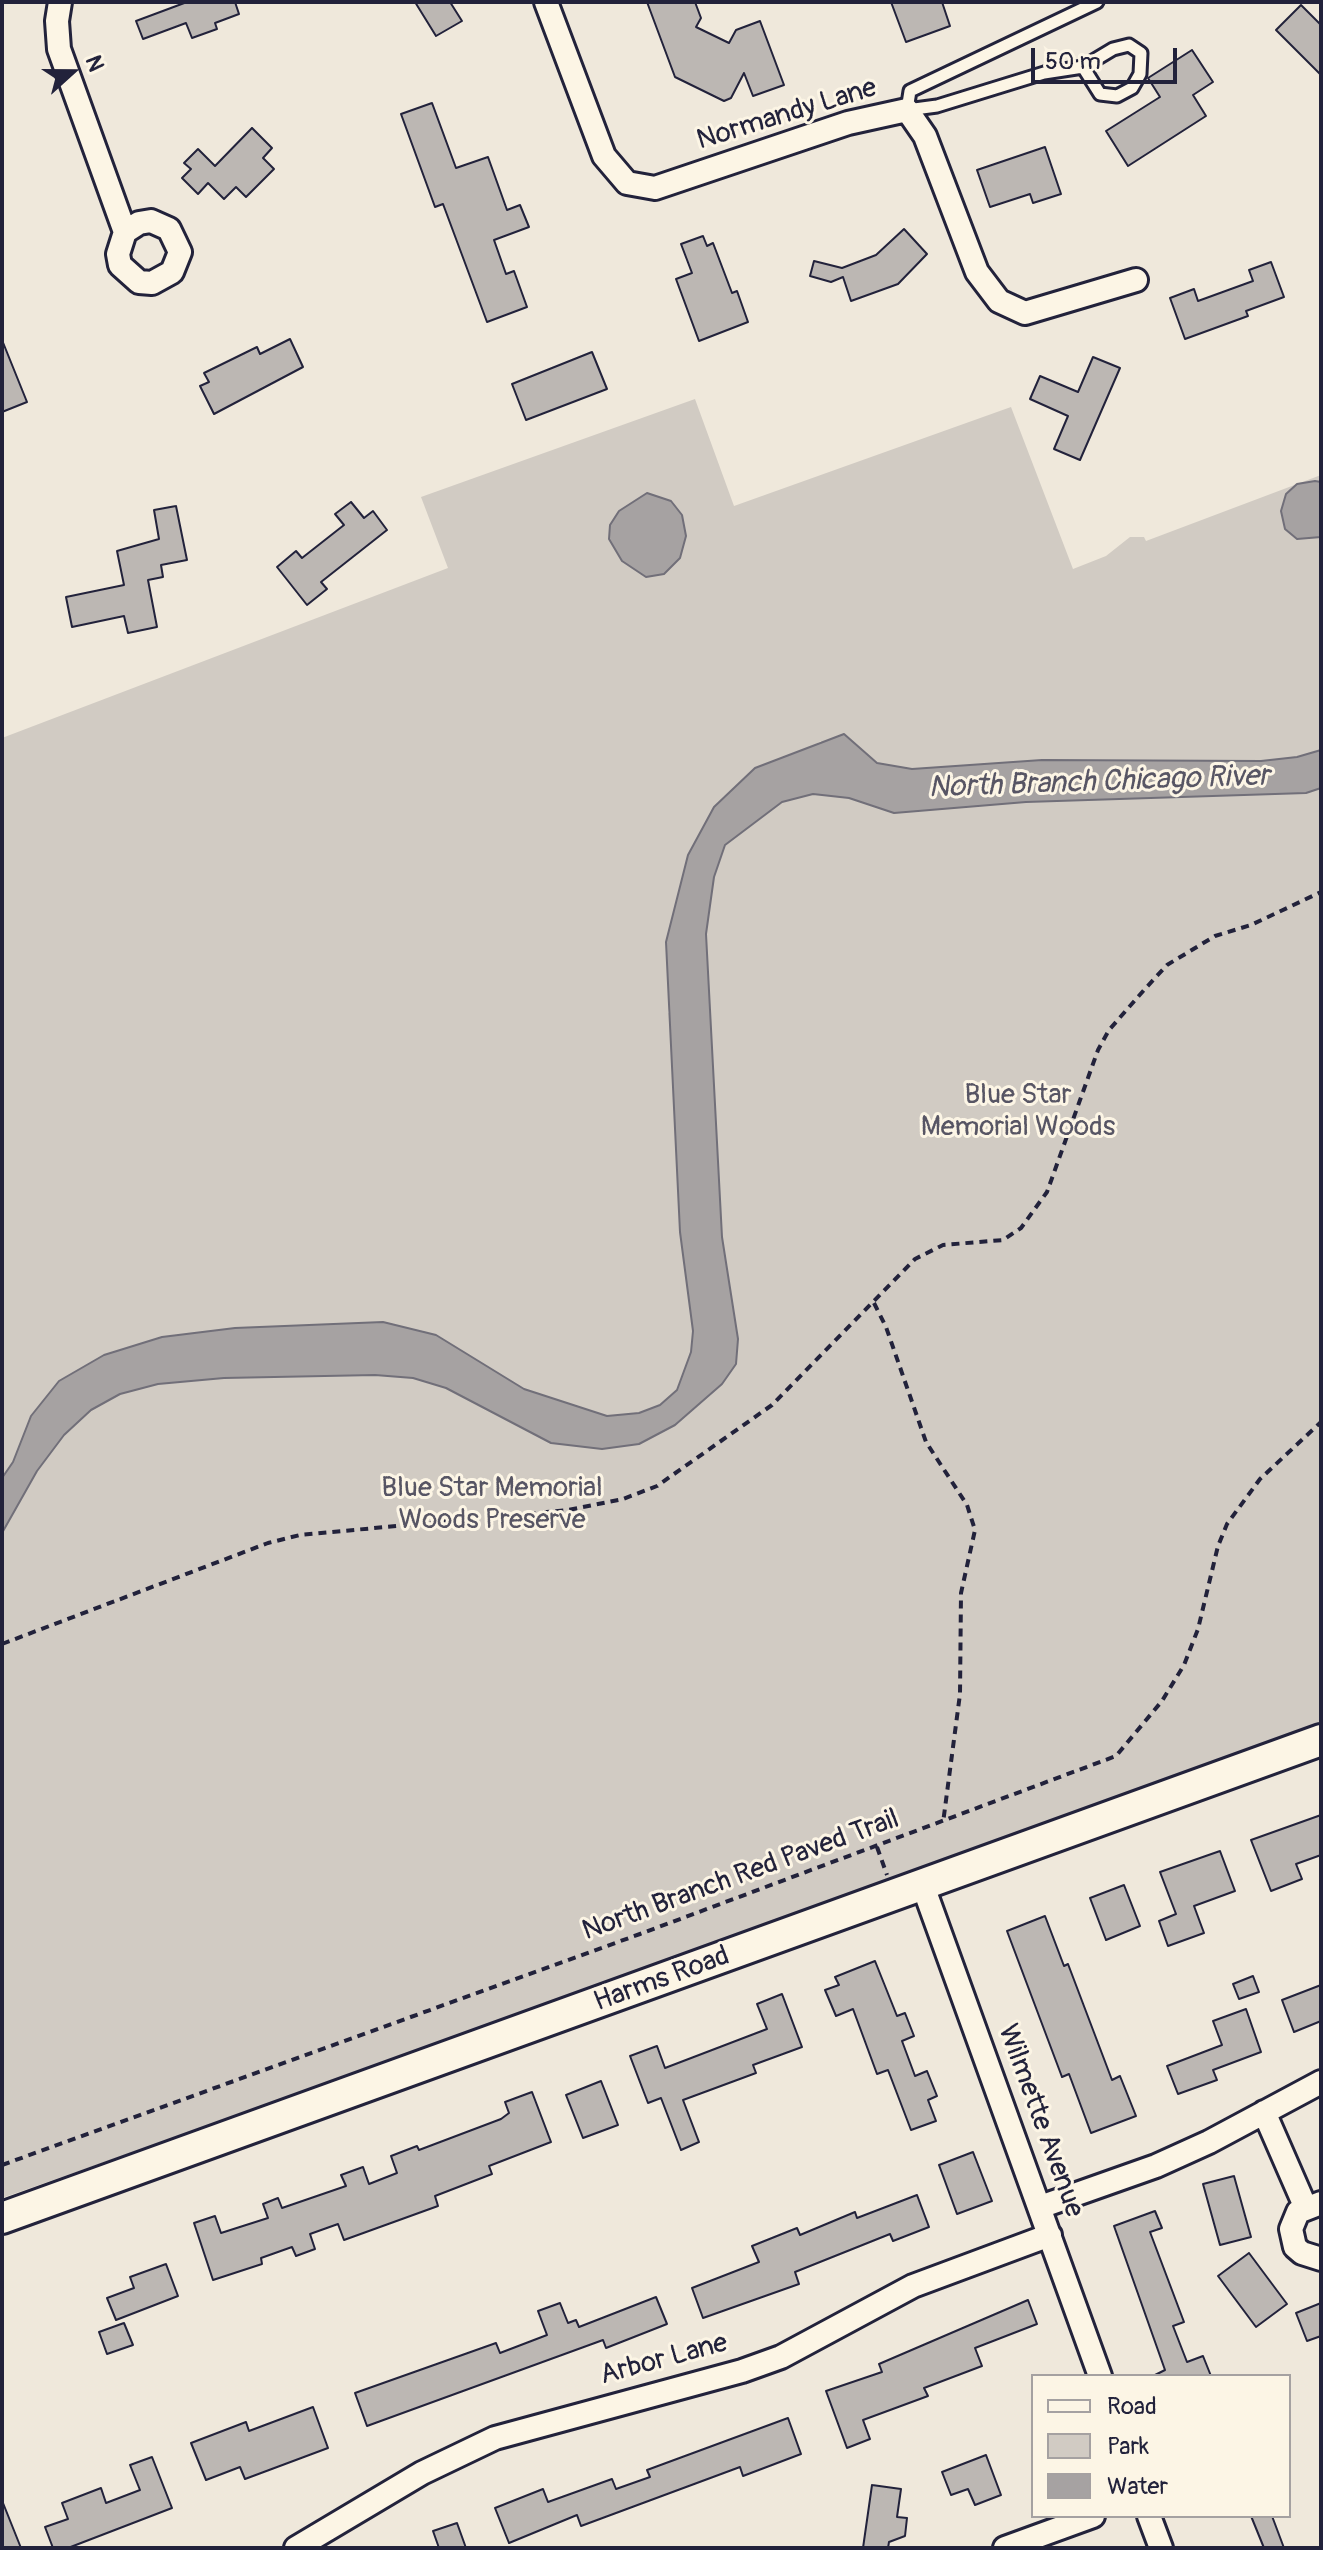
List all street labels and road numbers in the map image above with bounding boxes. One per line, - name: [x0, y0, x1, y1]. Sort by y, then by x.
- street label: Normandy Lane: [693, 72, 881, 158]
- street label: North Branch Red Paved Trail: [578, 1803, 904, 1949]
- street label: Harms Road: [590, 1940, 734, 2020]
- street label: Wilmette Avenue: [990, 2020, 1090, 2222]
- street label: Arbor Lane: [597, 2327, 731, 2393]

